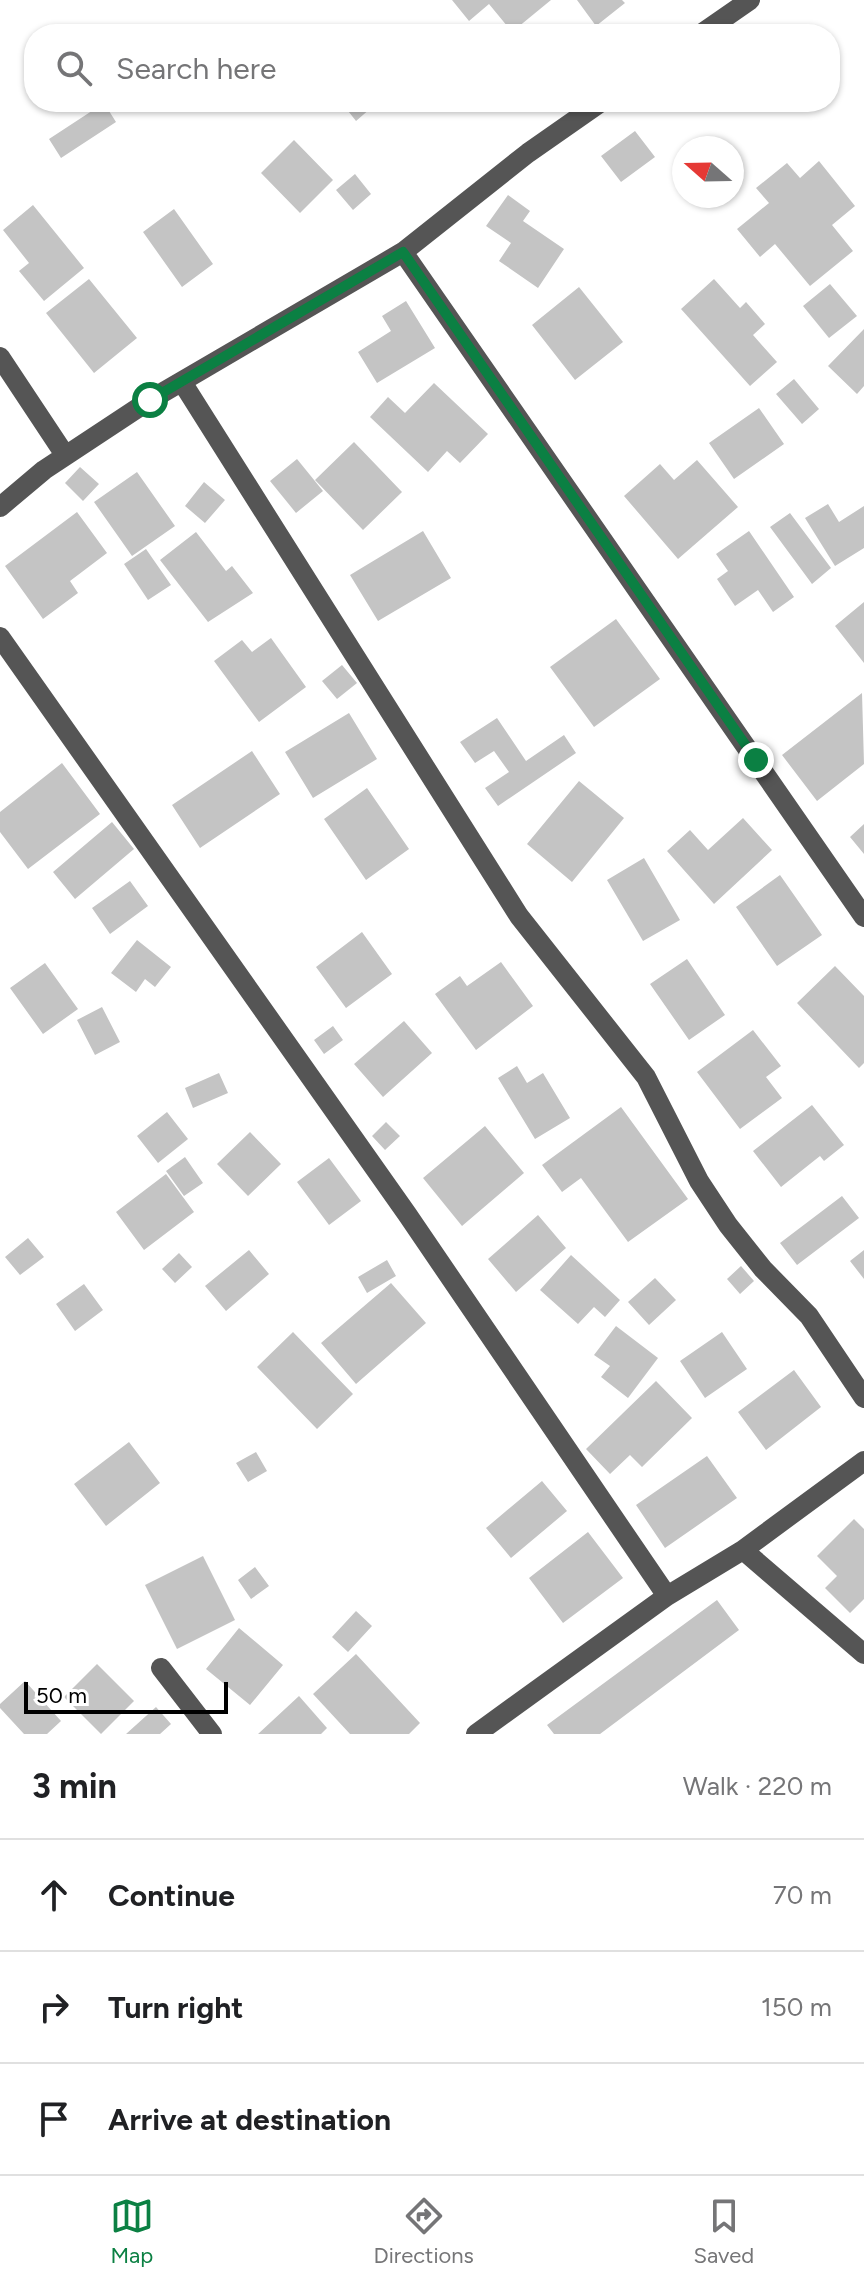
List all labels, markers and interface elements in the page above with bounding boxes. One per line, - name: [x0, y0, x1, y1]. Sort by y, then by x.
- search box: [24, 24, 840, 112]
- icon: search: [52, 46, 96, 90]
- text: Search here: [116, 50, 276, 87]
- north arrow: [672, 136, 744, 208]
- route start: [132, 382, 168, 418]
- route end: [738, 742, 774, 778]
- scale bar: [24, 1678, 228, 1714]
- text: 50 m: [36, 1682, 87, 1709]
- text: 3 min: [32, 1766, 117, 1807]
- text: Walk · 220 m: [683, 1770, 832, 1802]
- icon: ahead: [32, 1873, 76, 1917]
- text: Continue: [108, 1877, 235, 1914]
- text: 70 m: [773, 1879, 832, 1911]
- icon: right: [32, 1985, 76, 2029]
- text: Turn right: [108, 1989, 243, 2026]
- text: 150 m: [761, 1991, 832, 2023]
- icon: arrive: [32, 2097, 76, 2141]
- text: Arrive at destination: [108, 2101, 391, 2138]
- tab: Map: [110, 2194, 154, 2269]
- tab: Directions: [374, 2194, 474, 2269]
- tab: Saved: [693, 2194, 754, 2269]

